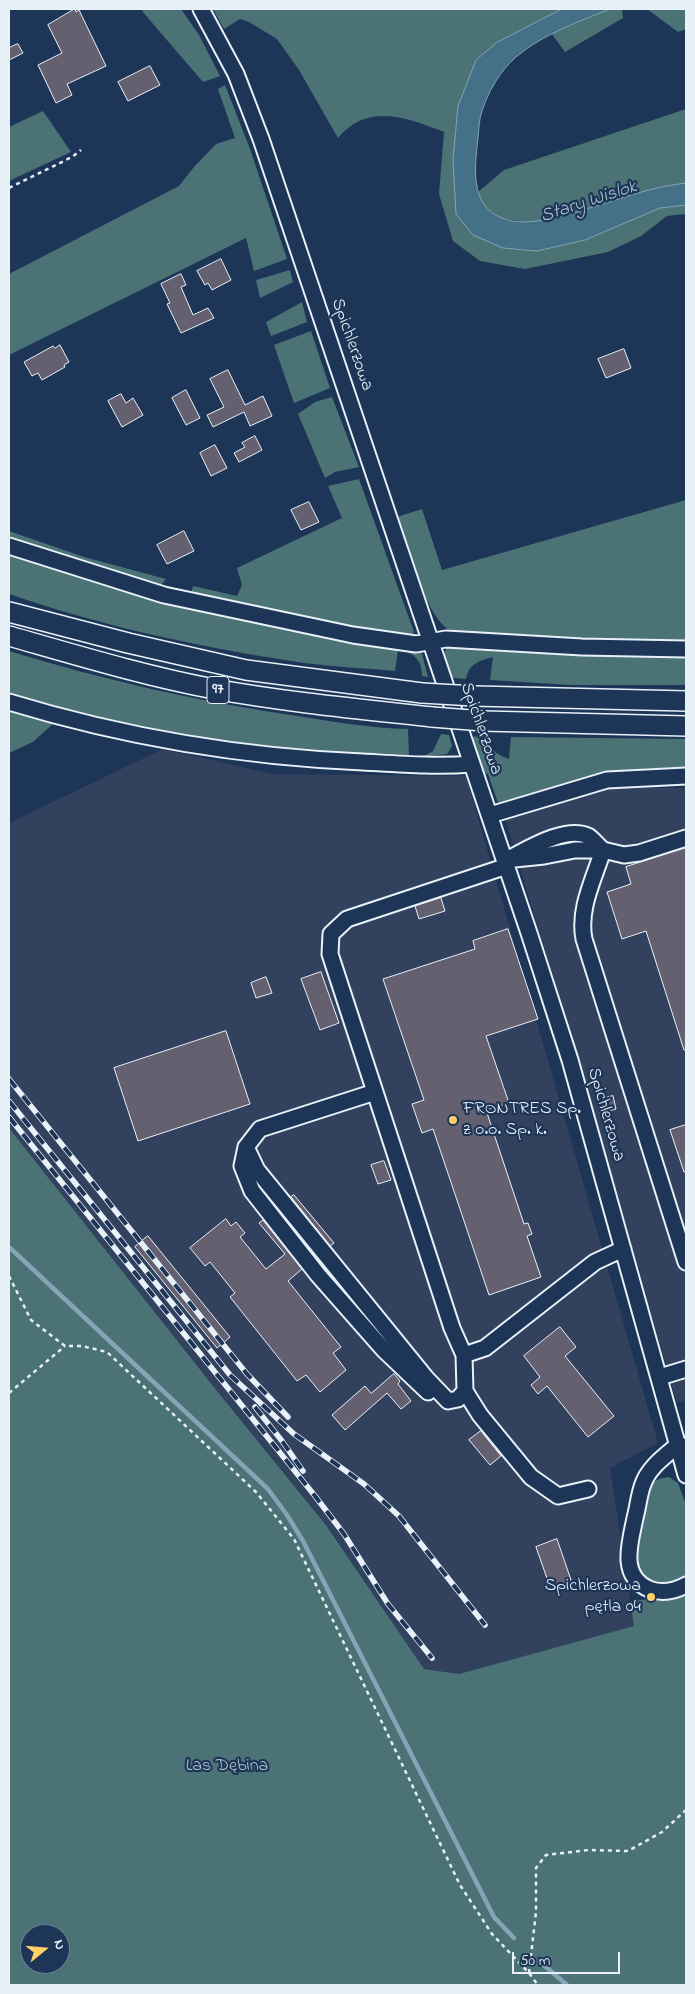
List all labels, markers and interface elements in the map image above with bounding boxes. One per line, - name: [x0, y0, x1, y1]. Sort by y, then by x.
- water label: Stary Wislok: [538, 177, 640, 229]
- street label: Spichlerzowa: [325, 296, 377, 394]
- road number: 97: [207, 676, 229, 704]
- street label: Spichlerzowa: [454, 680, 506, 778]
- street label: Spichlerzowa: [581, 1066, 629, 1164]
- place label: FRONTRES Sp. z o.o. Sp. k.: [463, 1099, 581, 1142]
- marker: FRONTRES Sp. z o.o. Sp. k.: [447, 1114, 459, 1126]
- place label: Spichlerzowa pętla 04: [545, 1576, 641, 1618]
- marker: Spichlerzowa pętla 04: [645, 1591, 657, 1603]
- park label: Las Dębina: [186, 1756, 268, 1778]
- north arrow: [20, 1924, 70, 1974]
- text: N: [47, 1937, 70, 1952]
- scale bar: [515, 1942, 622, 1974]
- text: 50 m: [520, 1950, 550, 1972]

